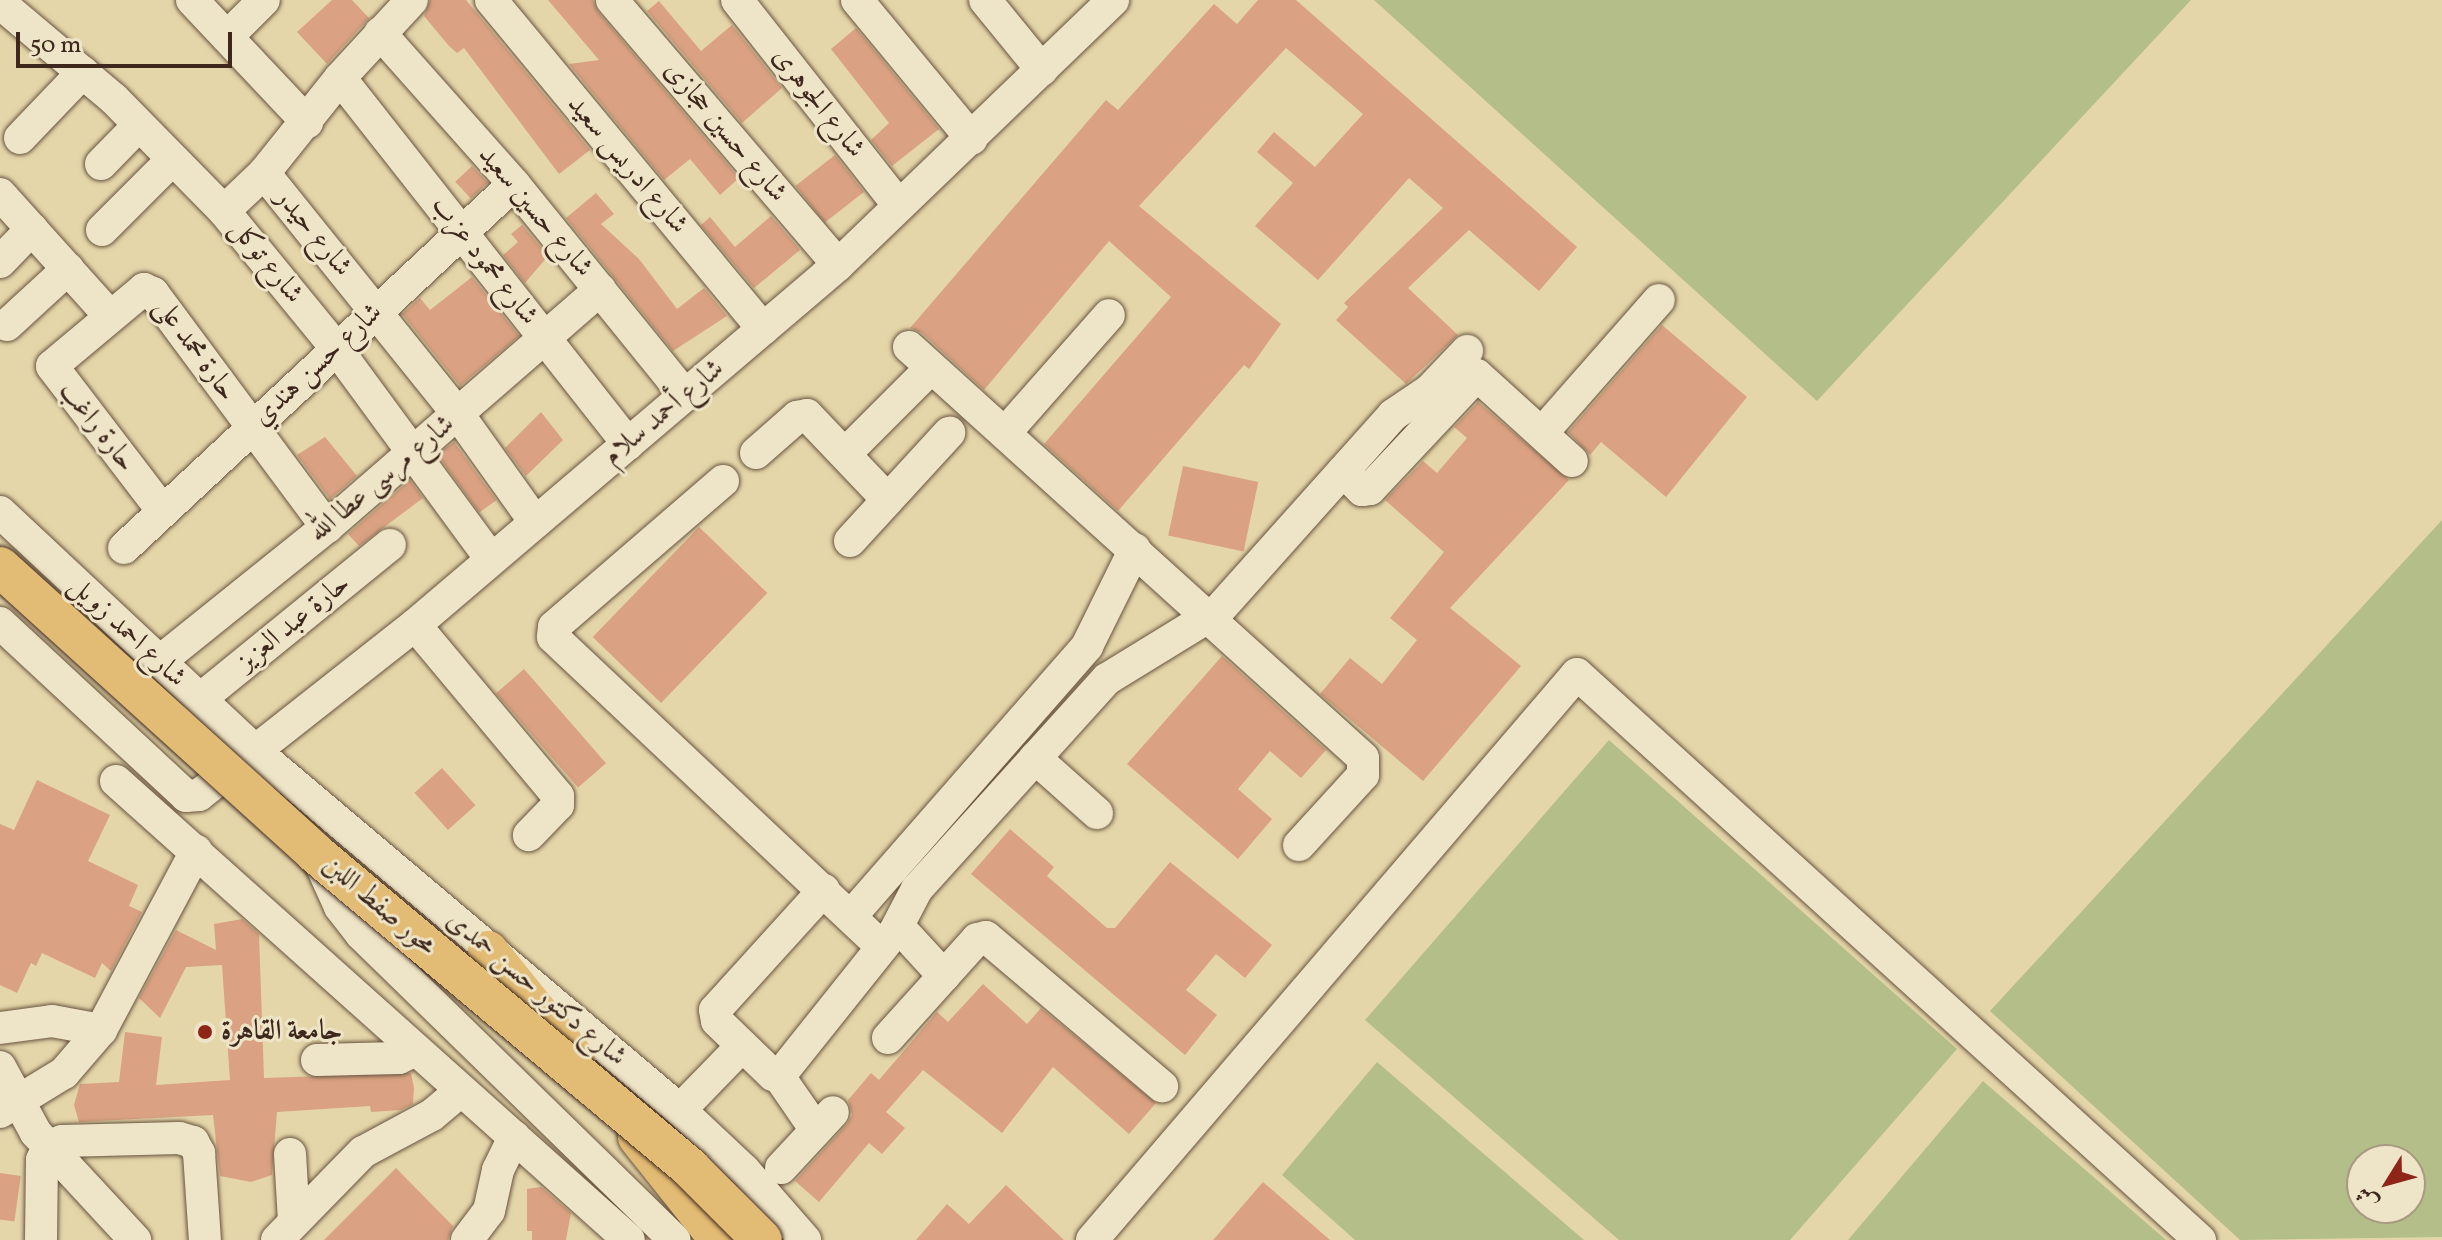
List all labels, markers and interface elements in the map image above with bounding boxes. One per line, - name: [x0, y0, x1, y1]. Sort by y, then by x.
- scale bar: [20, 16, 236, 66]
- text: 50 m: [30, 29, 82, 63]
- street label: شارع الجوهرى: [764, 41, 872, 165]
- street label: شارع حسين حجازى: [656, 55, 794, 209]
- street label: شارع ادريس سعيد: [559, 89, 695, 241]
- street label: شارع حسين سعيد: [470, 139, 600, 285]
- street label: شارع حيدر: [267, 182, 359, 284]
- street label: شارع محمود عزب: [423, 190, 545, 332]
- street label: شارع توكل: [222, 213, 310, 311]
- street label: حارة محمد على: [146, 292, 244, 408]
- street label: شارع حسن هندي: [246, 296, 390, 434]
- street label: شارع أحمد سلام: [597, 353, 731, 473]
- street label: حارة راغب: [51, 375, 143, 479]
- street label: شارع مرسى عطا الله: [302, 408, 462, 550]
- street label: حارة عبد العزيز: [231, 567, 357, 679]
- street label: شارع احمد زويل: [61, 569, 193, 695]
- street label: محور صفط اللبن: [315, 849, 443, 963]
- street label: شارع دكتور حسن حمدى: [439, 904, 633, 1074]
- place label: جامعة القاهرة: [221, 1015, 342, 1049]
- marker: جامعة القاهرة: [196, 1023, 214, 1041]
- north arrow: [2346, 1144, 2426, 1224]
- text: ش: [2349, 1180, 2387, 1216]

